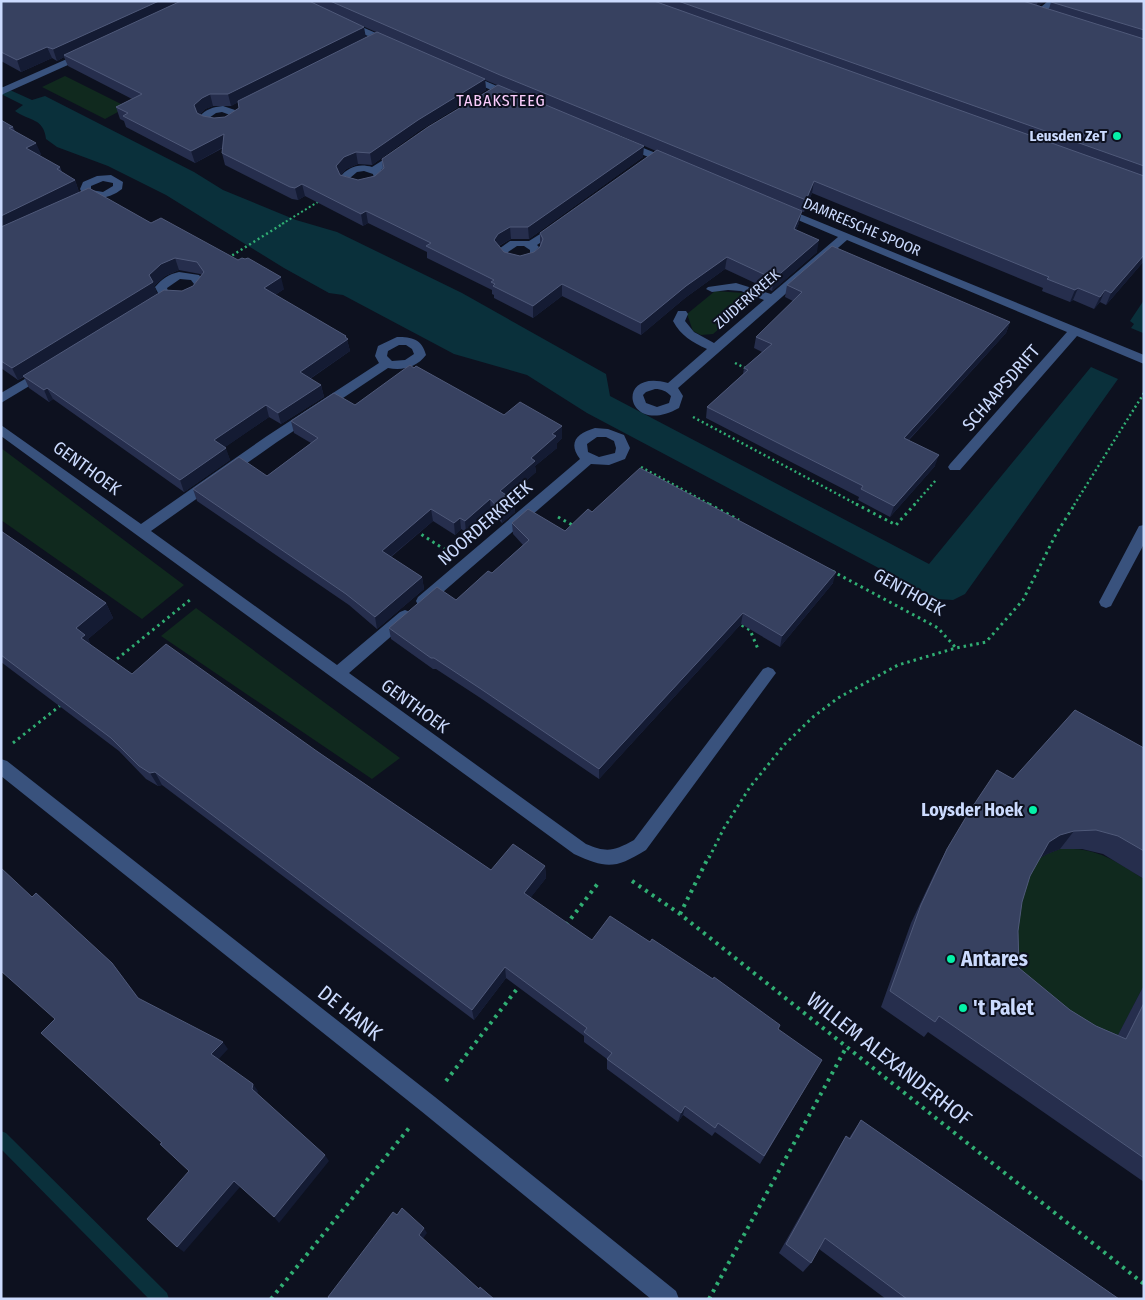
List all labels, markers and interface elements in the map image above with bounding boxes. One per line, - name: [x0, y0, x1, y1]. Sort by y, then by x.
- district label: TABAKSTEEG: [456, 91, 546, 110]
- place label: Leusden ZeT: [1030, 127, 1108, 145]
- marker: Leusden ZeT: [1111, 130, 1123, 142]
- street label: DAMREESCHE SPOOR: [800, 194, 924, 260]
- street label: ZUIDERKREEK: [710, 265, 784, 333]
- street label: SCHAAPSDRIFT: [958, 340, 1045, 436]
- street label: GENTHOEK: [49, 436, 125, 500]
- street label: NOORDERKREEK: [433, 476, 537, 570]
- street label: GENTHOEK: [869, 563, 949, 621]
- street label: GENTHOEK: [377, 674, 453, 738]
- place label: Loysder Hoek: [921, 799, 1024, 821]
- marker: Loysder Hoek: [1027, 804, 1039, 816]
- place label: Antares: [960, 946, 1028, 972]
- marker: Antares: [945, 953, 957, 965]
- street label: DE HANK: [313, 980, 388, 1047]
- street label: WILLEM ALEXANDERHOF: [801, 986, 977, 1132]
- place label: 't Palet: [973, 995, 1035, 1021]
- marker: 't Palet: [957, 1002, 969, 1014]

